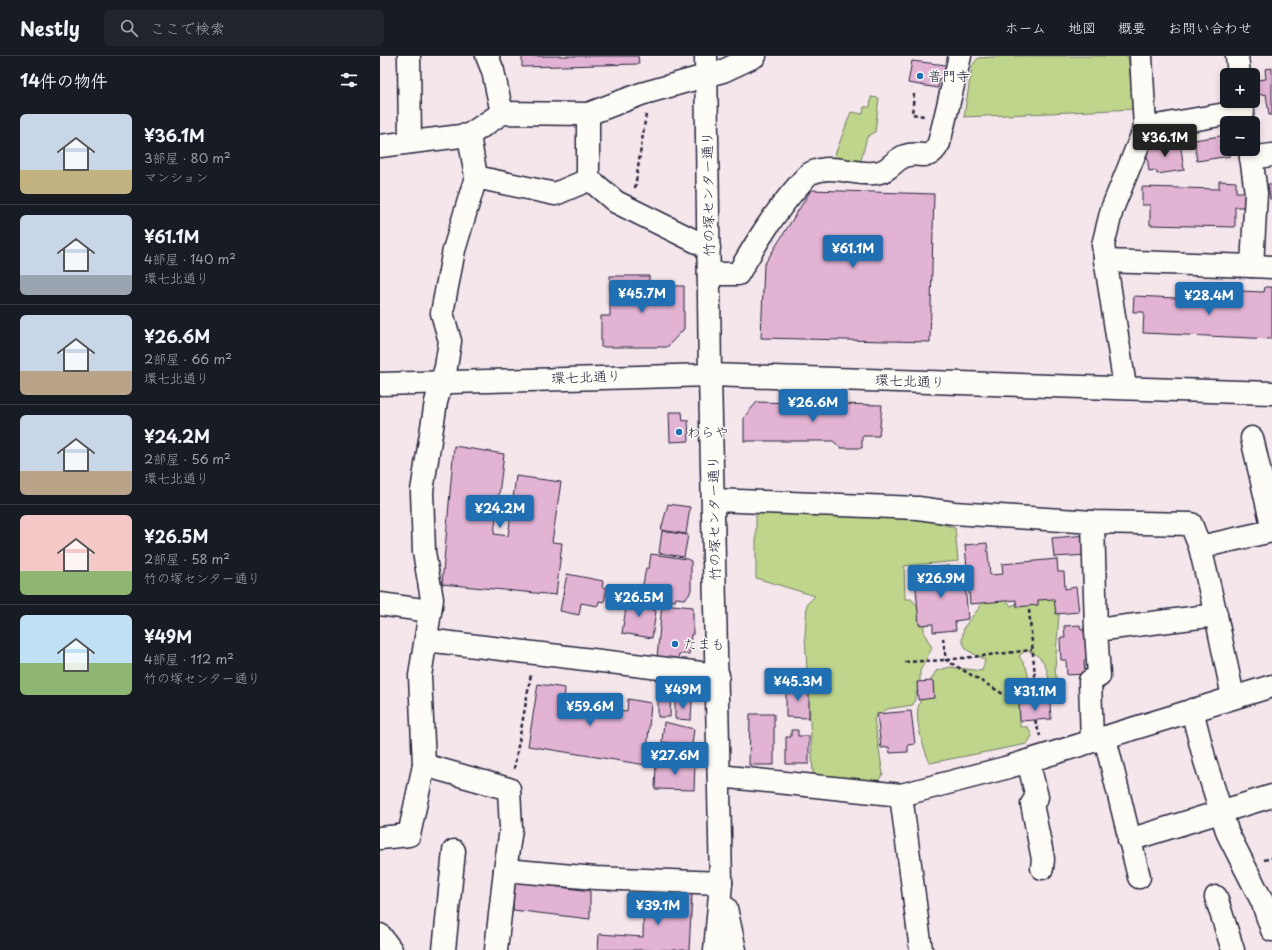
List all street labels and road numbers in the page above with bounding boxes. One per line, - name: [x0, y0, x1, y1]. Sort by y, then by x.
- street label: 竹の塚センター通り: [696, 131, 719, 257]
- street label: 環七北通り: [551, 365, 621, 388]
- street label: 環七北通り: [875, 369, 945, 392]
- street label: 竹の塚センター通り: [702, 455, 725, 581]

